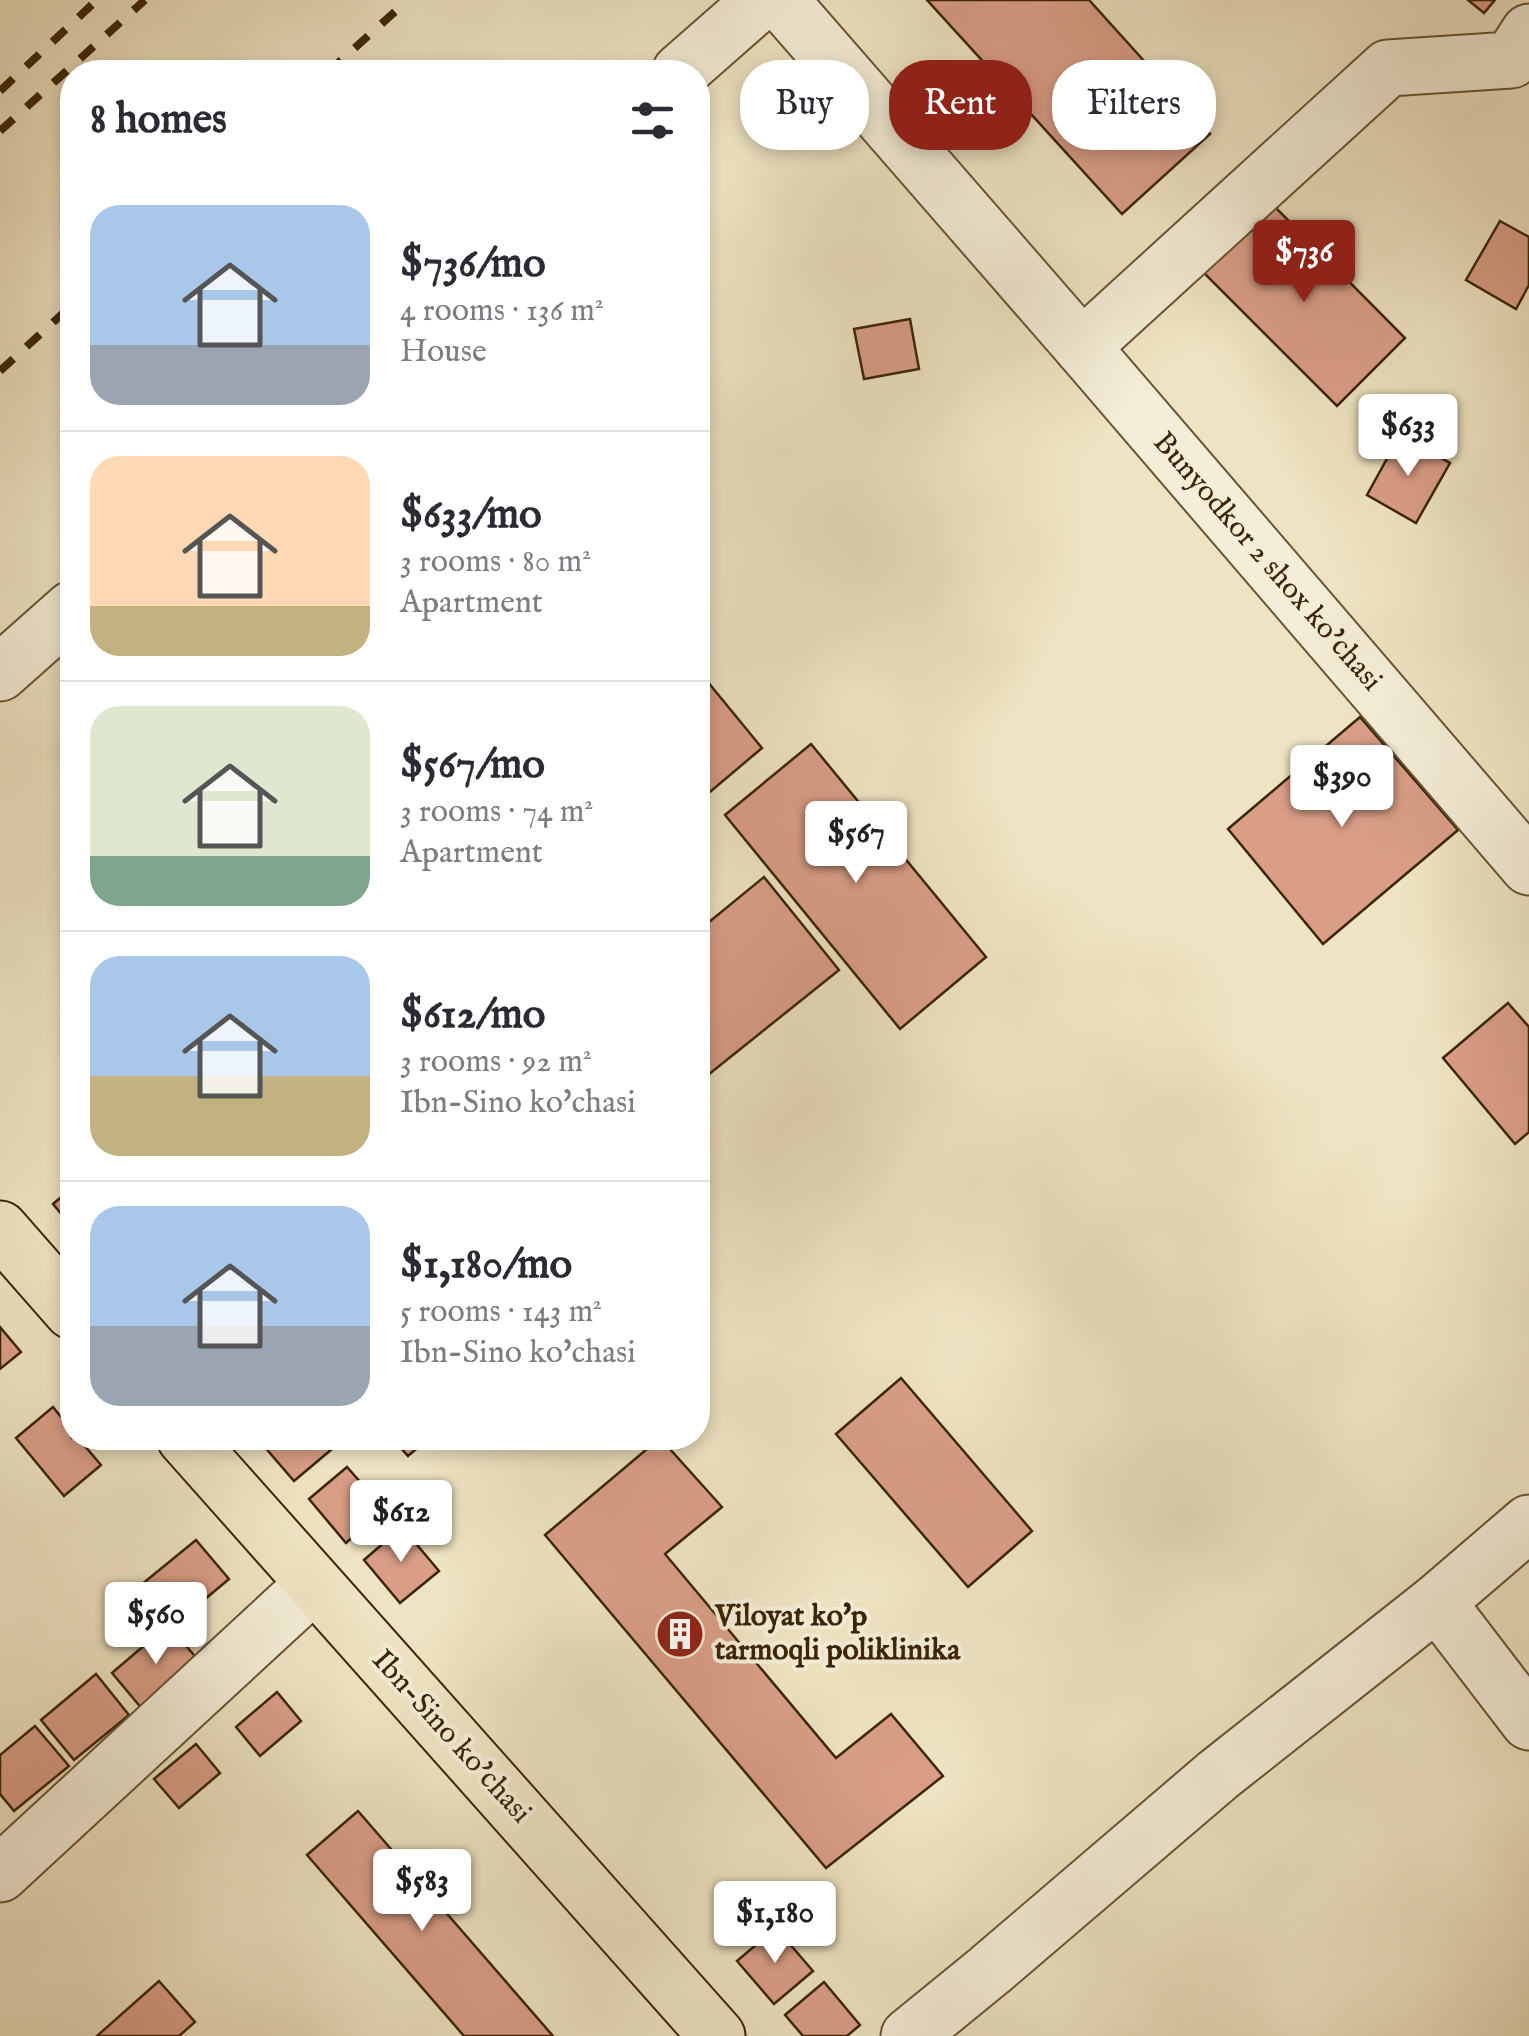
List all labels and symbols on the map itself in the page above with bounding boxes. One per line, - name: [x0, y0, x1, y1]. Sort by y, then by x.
- pin: $736: [1245, 220, 1363, 305]
- pin: $633: [1349, 394, 1467, 479]
- street label: Bunyodkor 2 shox ko'chasi: [1144, 425, 1390, 699]
- pin: $390: [1283, 745, 1401, 830]
- pin: $567: [797, 801, 915, 886]
- pin: $612: [342, 1480, 460, 1565]
- pin: $560: [97, 1582, 215, 1667]
- place label: Viloyat ko'p tarmoqli poliklinika: [714, 1598, 961, 1670]
- building icon: Viloyat ko'p tarmoqli poliklinika: [654, 1608, 706, 1660]
- street label: Ibn-Sino ko'chasi: [363, 1642, 539, 1832]
- pin: $583: [363, 1849, 481, 1934]
- pin: $1,180: [694, 1881, 856, 1966]

